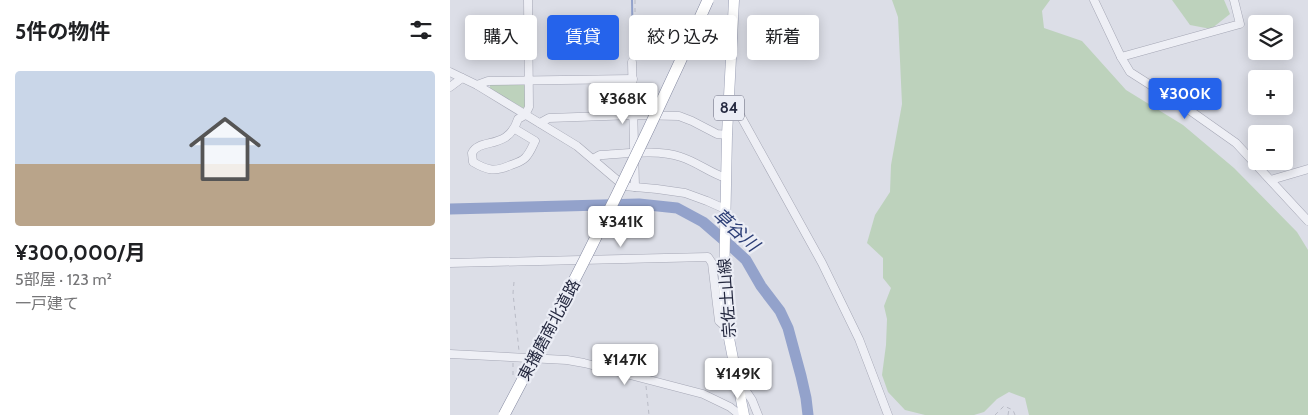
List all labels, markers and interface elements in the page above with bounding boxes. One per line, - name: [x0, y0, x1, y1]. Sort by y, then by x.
- chip: 購入: [465, 15, 537, 60]
- chip: 賃貸: [547, 15, 619, 60]
- chip: 絞り込み: [629, 15, 737, 60]
- chip: 新着: [747, 15, 819, 60]
- map controls: [1248, 15, 1293, 170]
- button: layers: [1248, 15, 1293, 60]
- icon: filters: [407, 16, 435, 44]
- text: 5件の物件: [15, 19, 110, 44]
- button: +: [1248, 70, 1293, 115]
- pin: ¥300K: [1150, 78, 1220, 120]
- pin: ¥368K: [588, 82, 658, 125]
- text: ¥300K: [1160, 84, 1210, 103]
- text: ¥368K: [600, 89, 646, 108]
- road number: 84: [714, 96, 744, 120]
- icon: home: [180, 104, 270, 194]
- button: −: [1248, 125, 1293, 170]
- water label: 草谷川: [709, 204, 765, 258]
- pin: ¥341K: [586, 206, 656, 248]
- text: ¥341K: [599, 212, 643, 231]
- text: ¥300,000/月: [15, 240, 146, 265]
- street label: 宗佐土山線: [715, 257, 739, 339]
- text: 5部屋 · 123 m²: [15, 270, 112, 289]
- street label: 東播磨南北道路: [514, 276, 584, 384]
- text: 一戸建て: [15, 294, 79, 313]
- pin: ¥147K: [590, 344, 660, 386]
- text: ¥147K: [603, 350, 647, 369]
- pin: ¥149K: [703, 358, 773, 400]
- text: ¥149K: [716, 364, 760, 383]

